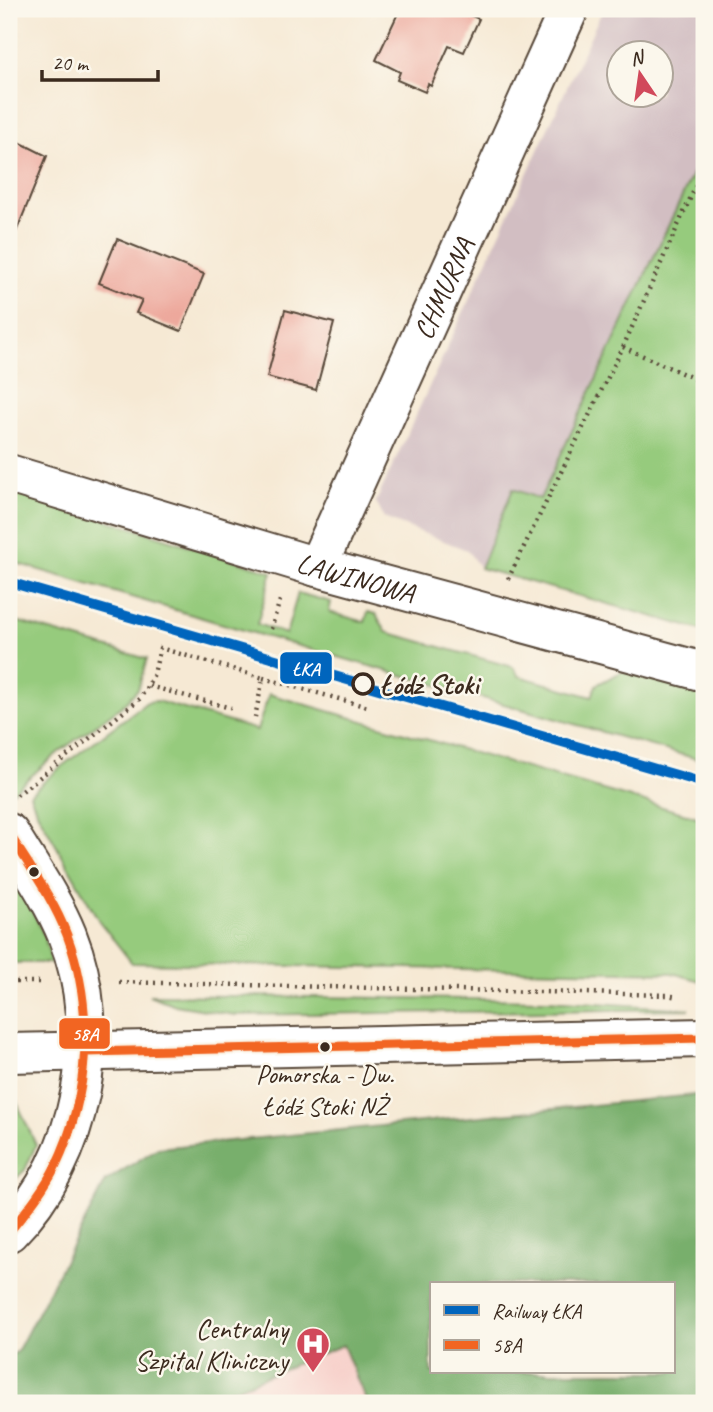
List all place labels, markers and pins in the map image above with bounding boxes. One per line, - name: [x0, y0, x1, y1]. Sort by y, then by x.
- place label: Łódź Stoki: [380, 667, 482, 702]
- marker: Łódź Stoki: [352, 673, 374, 695]
- unlabelled marker: [27, 865, 41, 879]
- marker: Pomorska - Dw. Łódź Stoki NŻ: [318, 1040, 332, 1054]
- place label: Pomorska - Dw. Łódź Stoki NŻ: [256, 1058, 395, 1123]
- place label: Centralny Szpital Kliniczny: [135, 1311, 290, 1378]
- hospital icon: Centralny Szpital Kliniczny: [294, 1325, 332, 1374]

